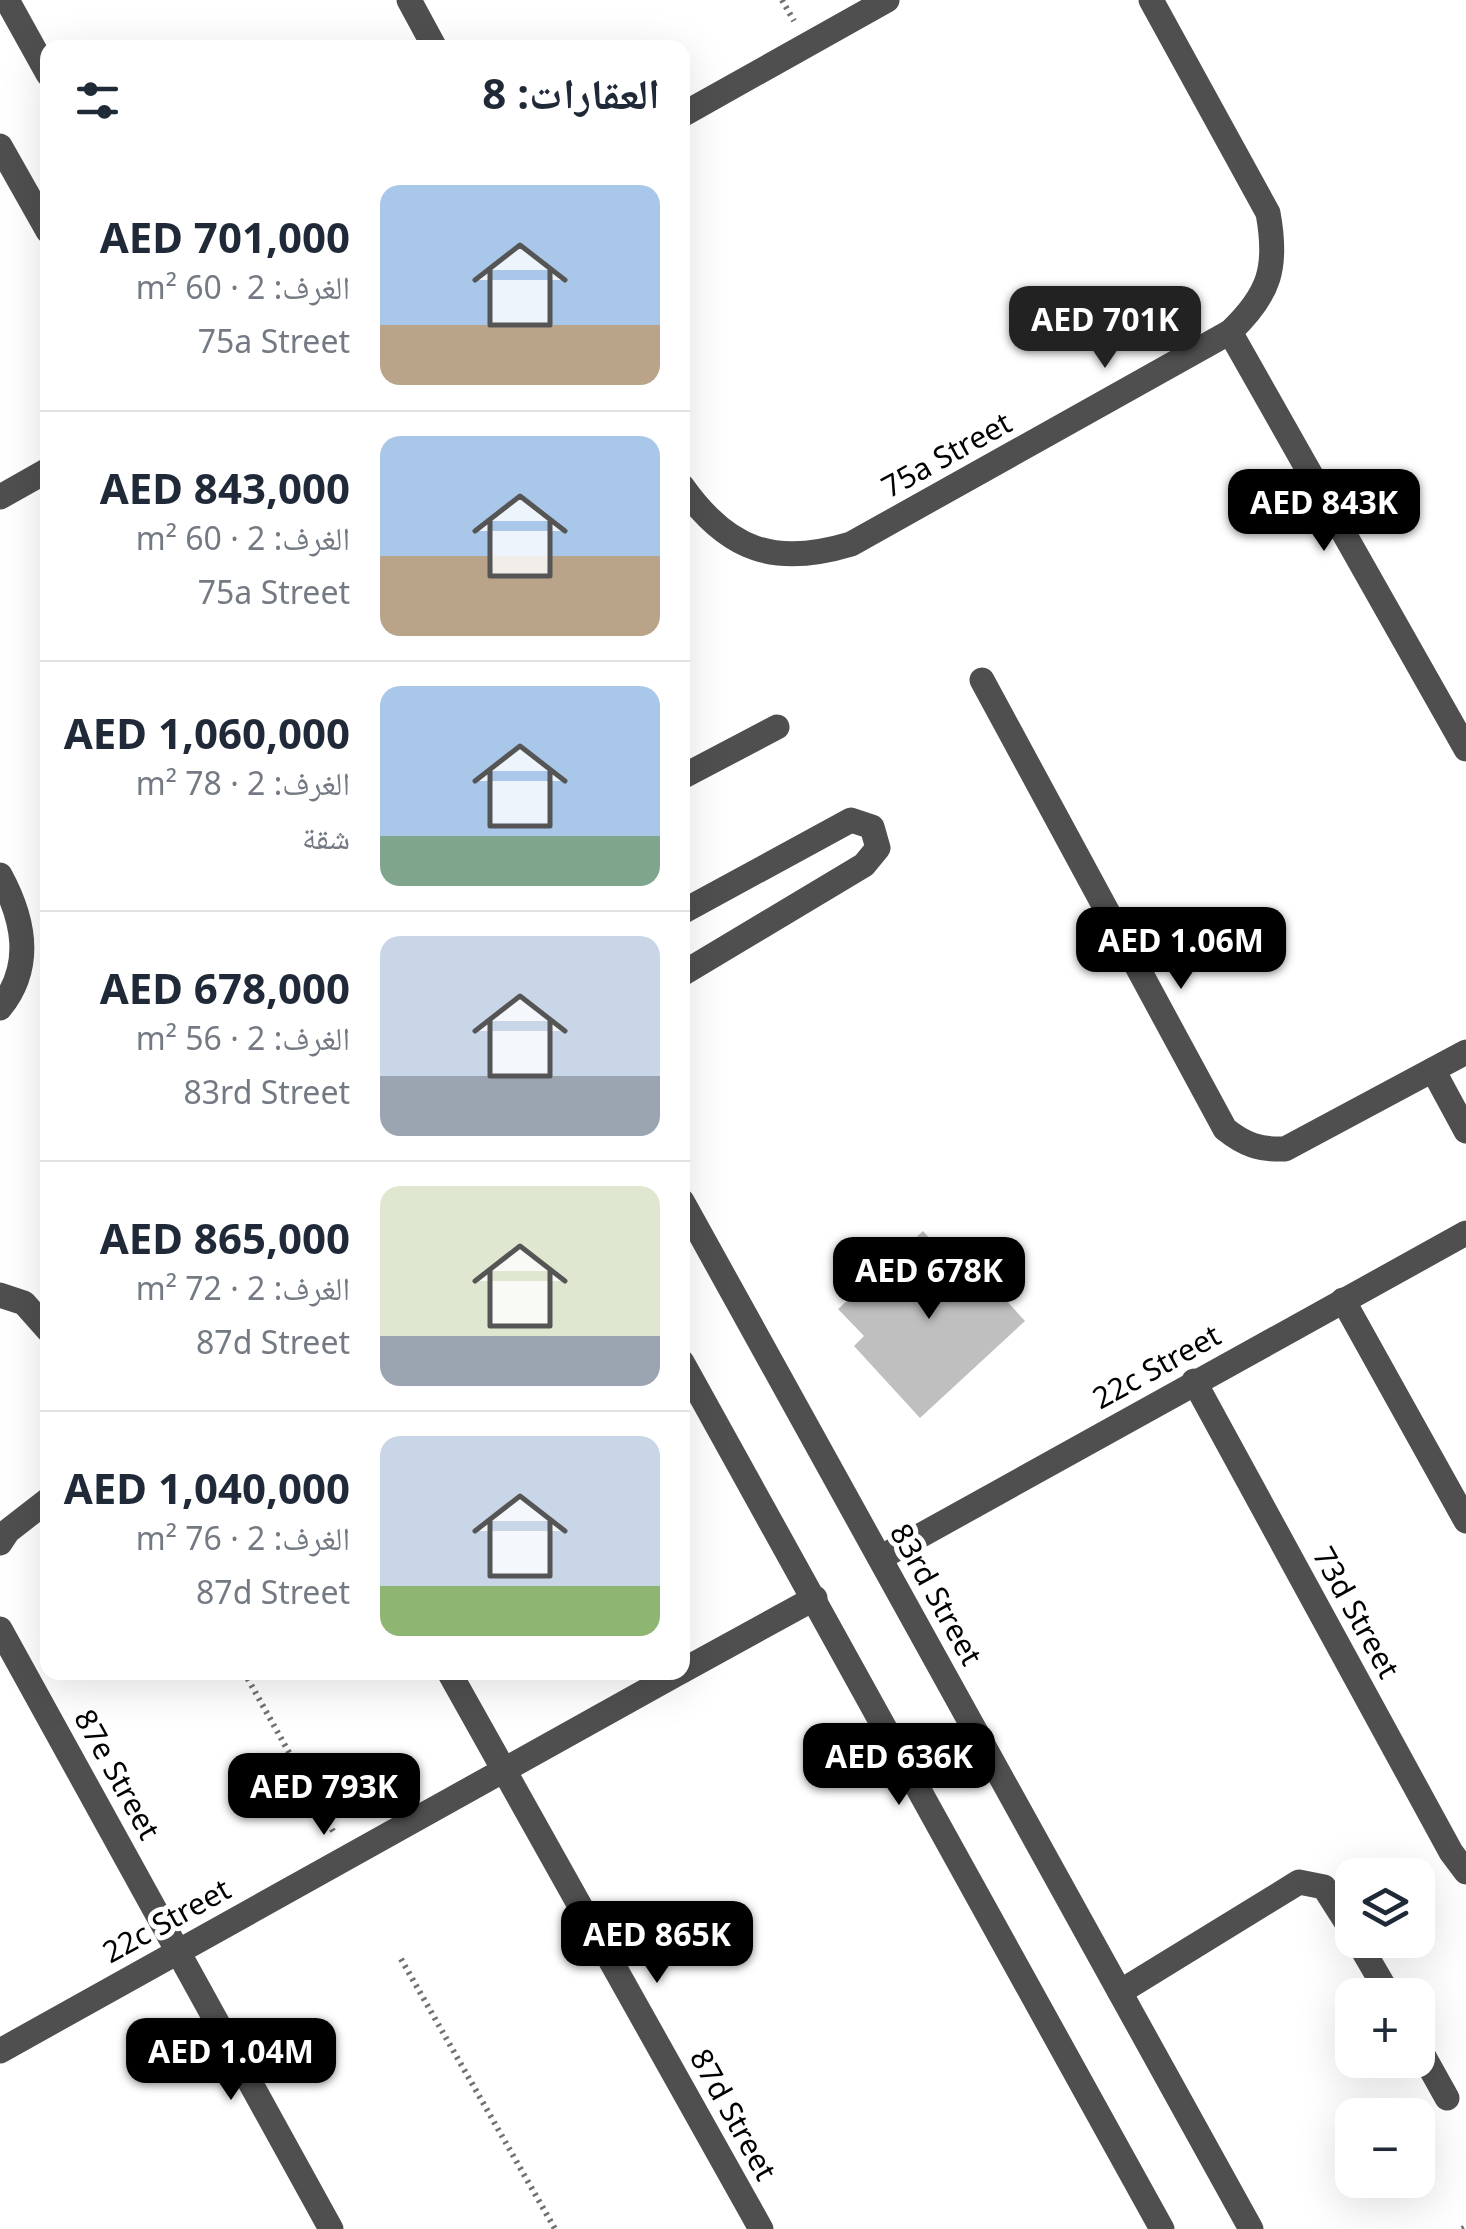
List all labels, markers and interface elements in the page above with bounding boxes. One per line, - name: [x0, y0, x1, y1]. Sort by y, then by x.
- text: العقارات: 8: [482, 64, 660, 121]
- icon: filters: [70, 73, 125, 128]
- text: AED 701,000: [100, 208, 350, 265]
- icon: home: [460, 225, 580, 345]
- text: الغرف: 2 · 60 m²: [136, 265, 350, 308]
- pin: AED 701K: [1002, 286, 1208, 371]
- text: AED 701K: [1031, 297, 1179, 340]
- text: 75a Street: [198, 319, 350, 362]
- street label: 75a Street: [874, 401, 1018, 507]
- text: AED 843,000: [100, 459, 350, 516]
- pin: AED 843K: [1221, 469, 1427, 554]
- icon: home: [460, 476, 580, 596]
- text: AED 843K: [1250, 480, 1398, 523]
- text: الغرف: 2 · 60 m²: [136, 516, 350, 559]
- text: 75a Street: [198, 570, 350, 613]
- text: AED 1,060,000: [64, 704, 350, 761]
- icon: home: [460, 726, 580, 846]
- text: الغرف: 2 · 78 m²: [136, 761, 350, 804]
- text: شقة: [302, 815, 350, 858]
- pin: AED 1.06M: [1067, 907, 1295, 992]
- text: AED 1.06M: [1098, 918, 1264, 961]
- text: AED 678,000: [100, 959, 350, 1016]
- icon: home: [460, 976, 580, 1096]
- text: الغرف: 2 · 56 m²: [136, 1016, 350, 1059]
- text: 83rd Street: [183, 1070, 350, 1113]
- text: AED 865,000: [100, 1209, 350, 1266]
- icon: home: [460, 1226, 580, 1346]
- pin: AED 678K: [826, 1237, 1032, 1322]
- text: AED 678K: [855, 1248, 1003, 1291]
- text: الغرف: 2 · 72 m²: [136, 1266, 350, 1309]
- street label: 22c Street: [1085, 1314, 1227, 1418]
- text: 87d Street: [196, 1320, 350, 1363]
- text: AED 1,040,000: [64, 1459, 350, 1516]
- icon: home: [460, 1476, 580, 1596]
- text: الغرف: 2 · 76 m²: [136, 1516, 350, 1559]
- street label: 83rd Street: [881, 1516, 993, 1672]
- street label: 73d Street: [1304, 1539, 1410, 1685]
- text: 87d Street: [196, 1570, 350, 1613]
- street label: 87e Street: [65, 1702, 171, 1847]
- pin: AED 636K: [796, 1723, 1002, 1808]
- text: AED 636K: [825, 1734, 973, 1777]
- pin: AED 793K: [221, 1753, 427, 1838]
- text: AED 793K: [250, 1764, 398, 1807]
- map controls: [1335, 1858, 1435, 2198]
- button: layers: [1335, 1858, 1435, 1958]
- street label: 22c Street: [95, 1868, 237, 1972]
- pin: AED 865K: [554, 1901, 760, 1986]
- text: AED 865K: [583, 1912, 731, 1955]
- button: +: [1335, 1978, 1435, 2078]
- pin: AED 1.04M: [117, 2018, 345, 2103]
- text: AED 1.04M: [148, 2029, 314, 2072]
- street label: 87d Street: [681, 2041, 787, 2187]
- button: −: [1335, 2098, 1435, 2198]

